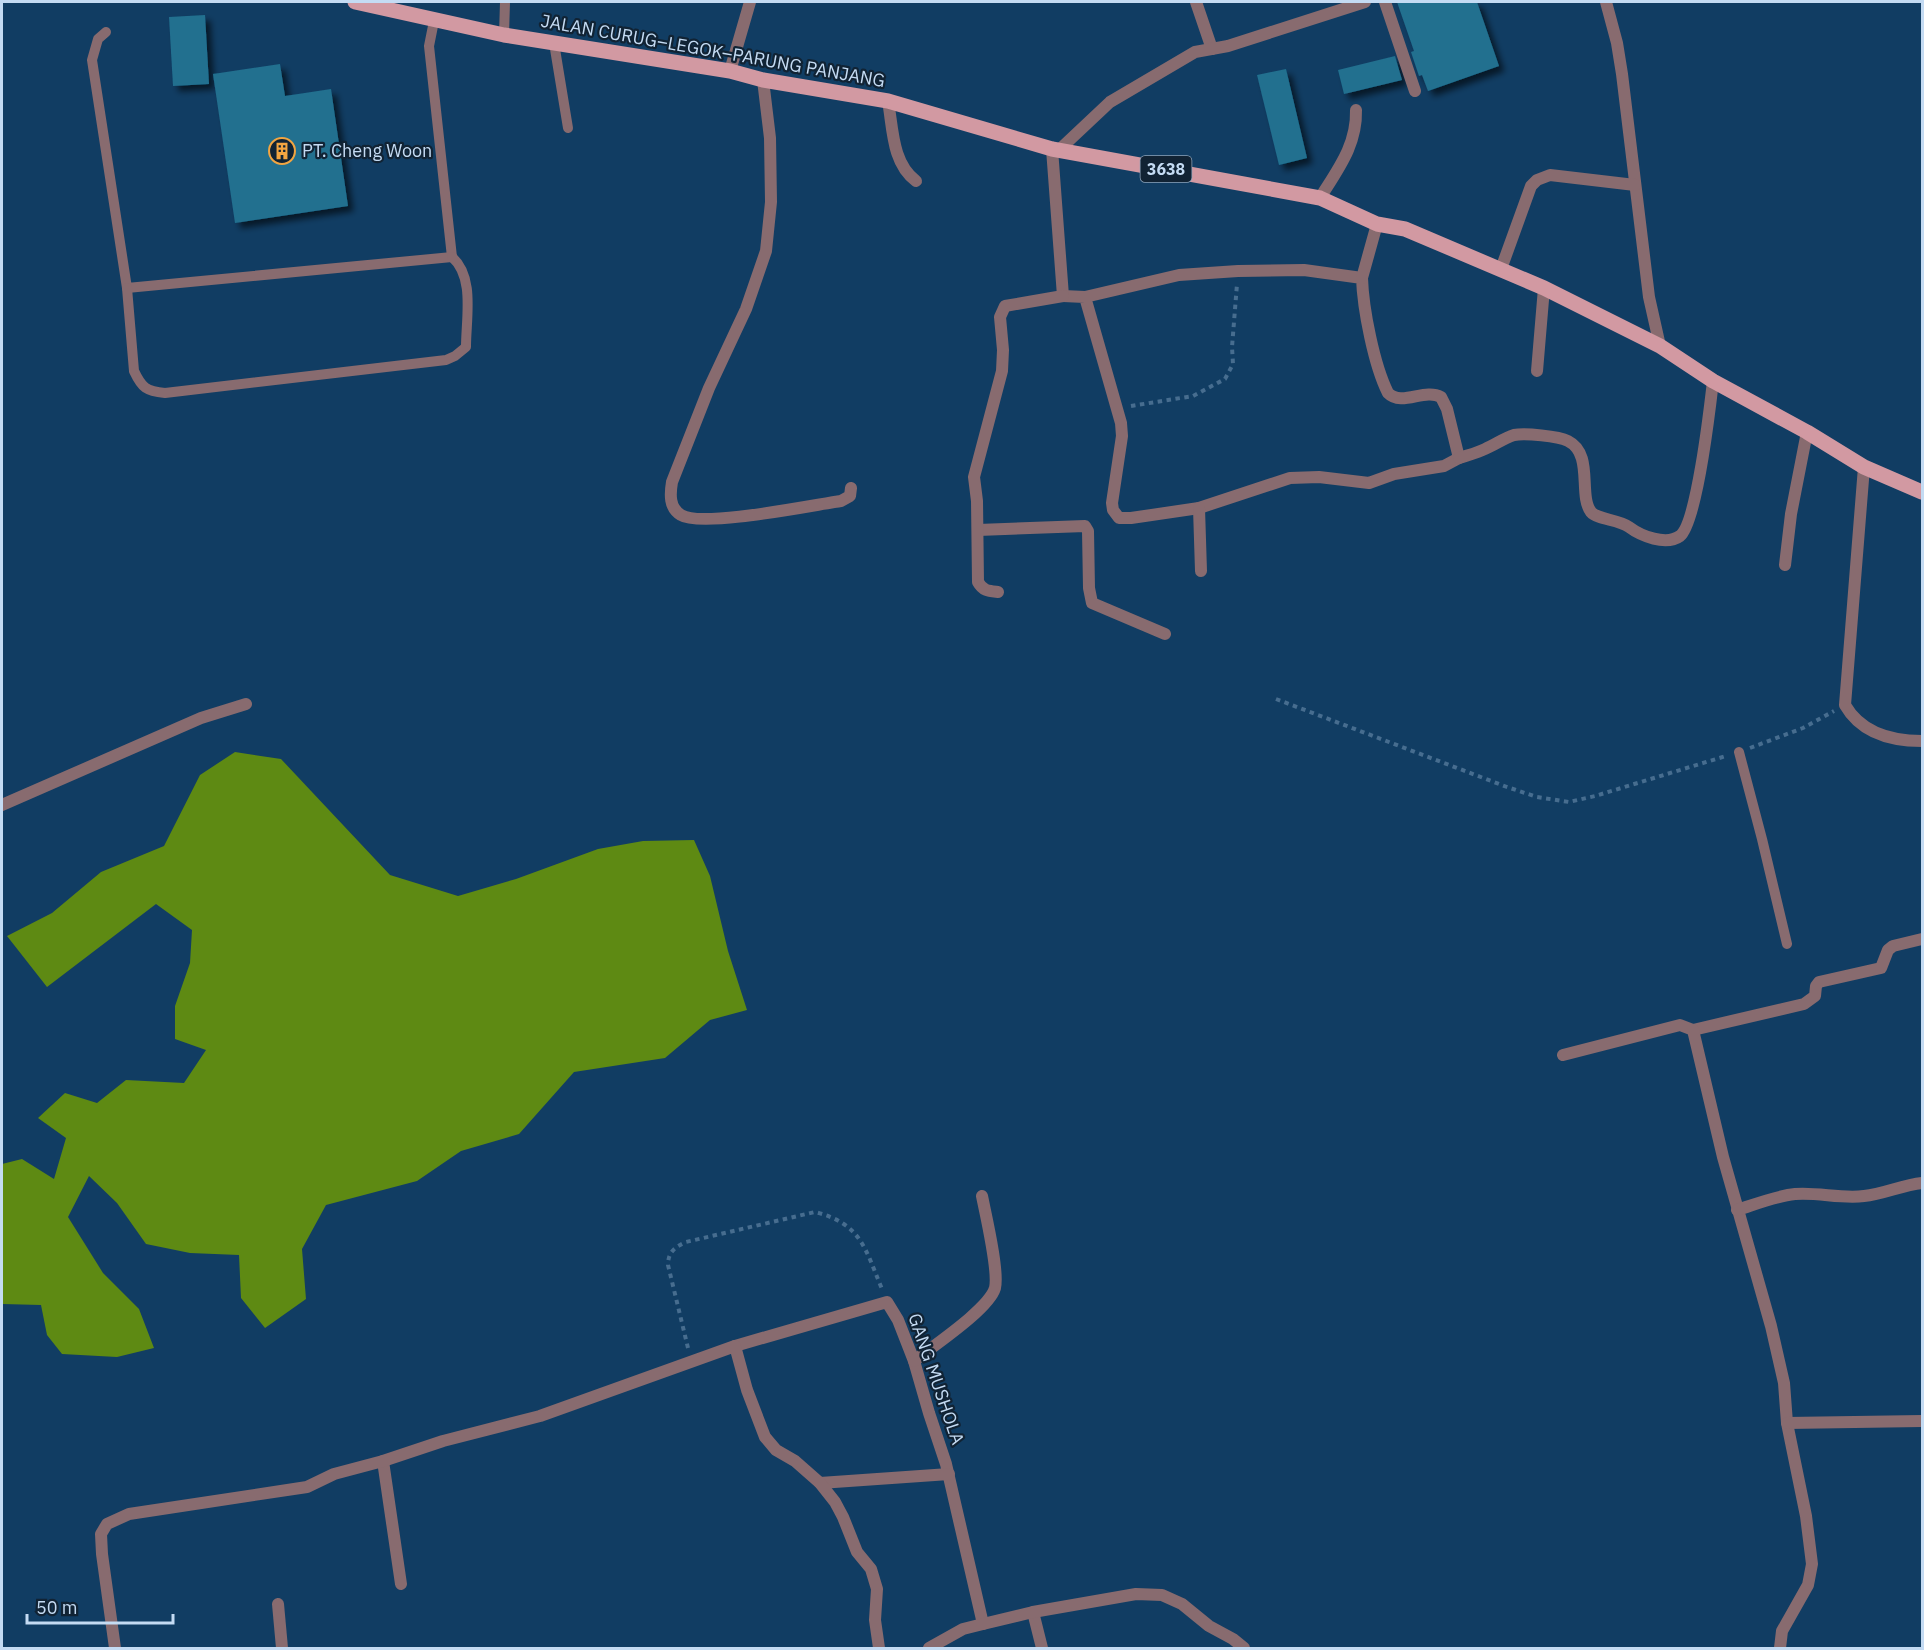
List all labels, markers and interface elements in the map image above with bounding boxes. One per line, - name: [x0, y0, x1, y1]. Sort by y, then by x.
- street label: JALAN CURUG–LEGOK–PARUNG PANJANG: [539, 9, 887, 92]
- building icon: PT. Cheng Woon: [267, 136, 297, 166]
- place label: PT. Cheng Woon: [302, 139, 432, 162]
- road number: 3638: [1140, 156, 1192, 182]
- street label: GANG MUSHOLA: [903, 1310, 970, 1448]
- scale bar: [27, 1587, 172, 1625]
- text: 50 m: [36, 1596, 78, 1619]

